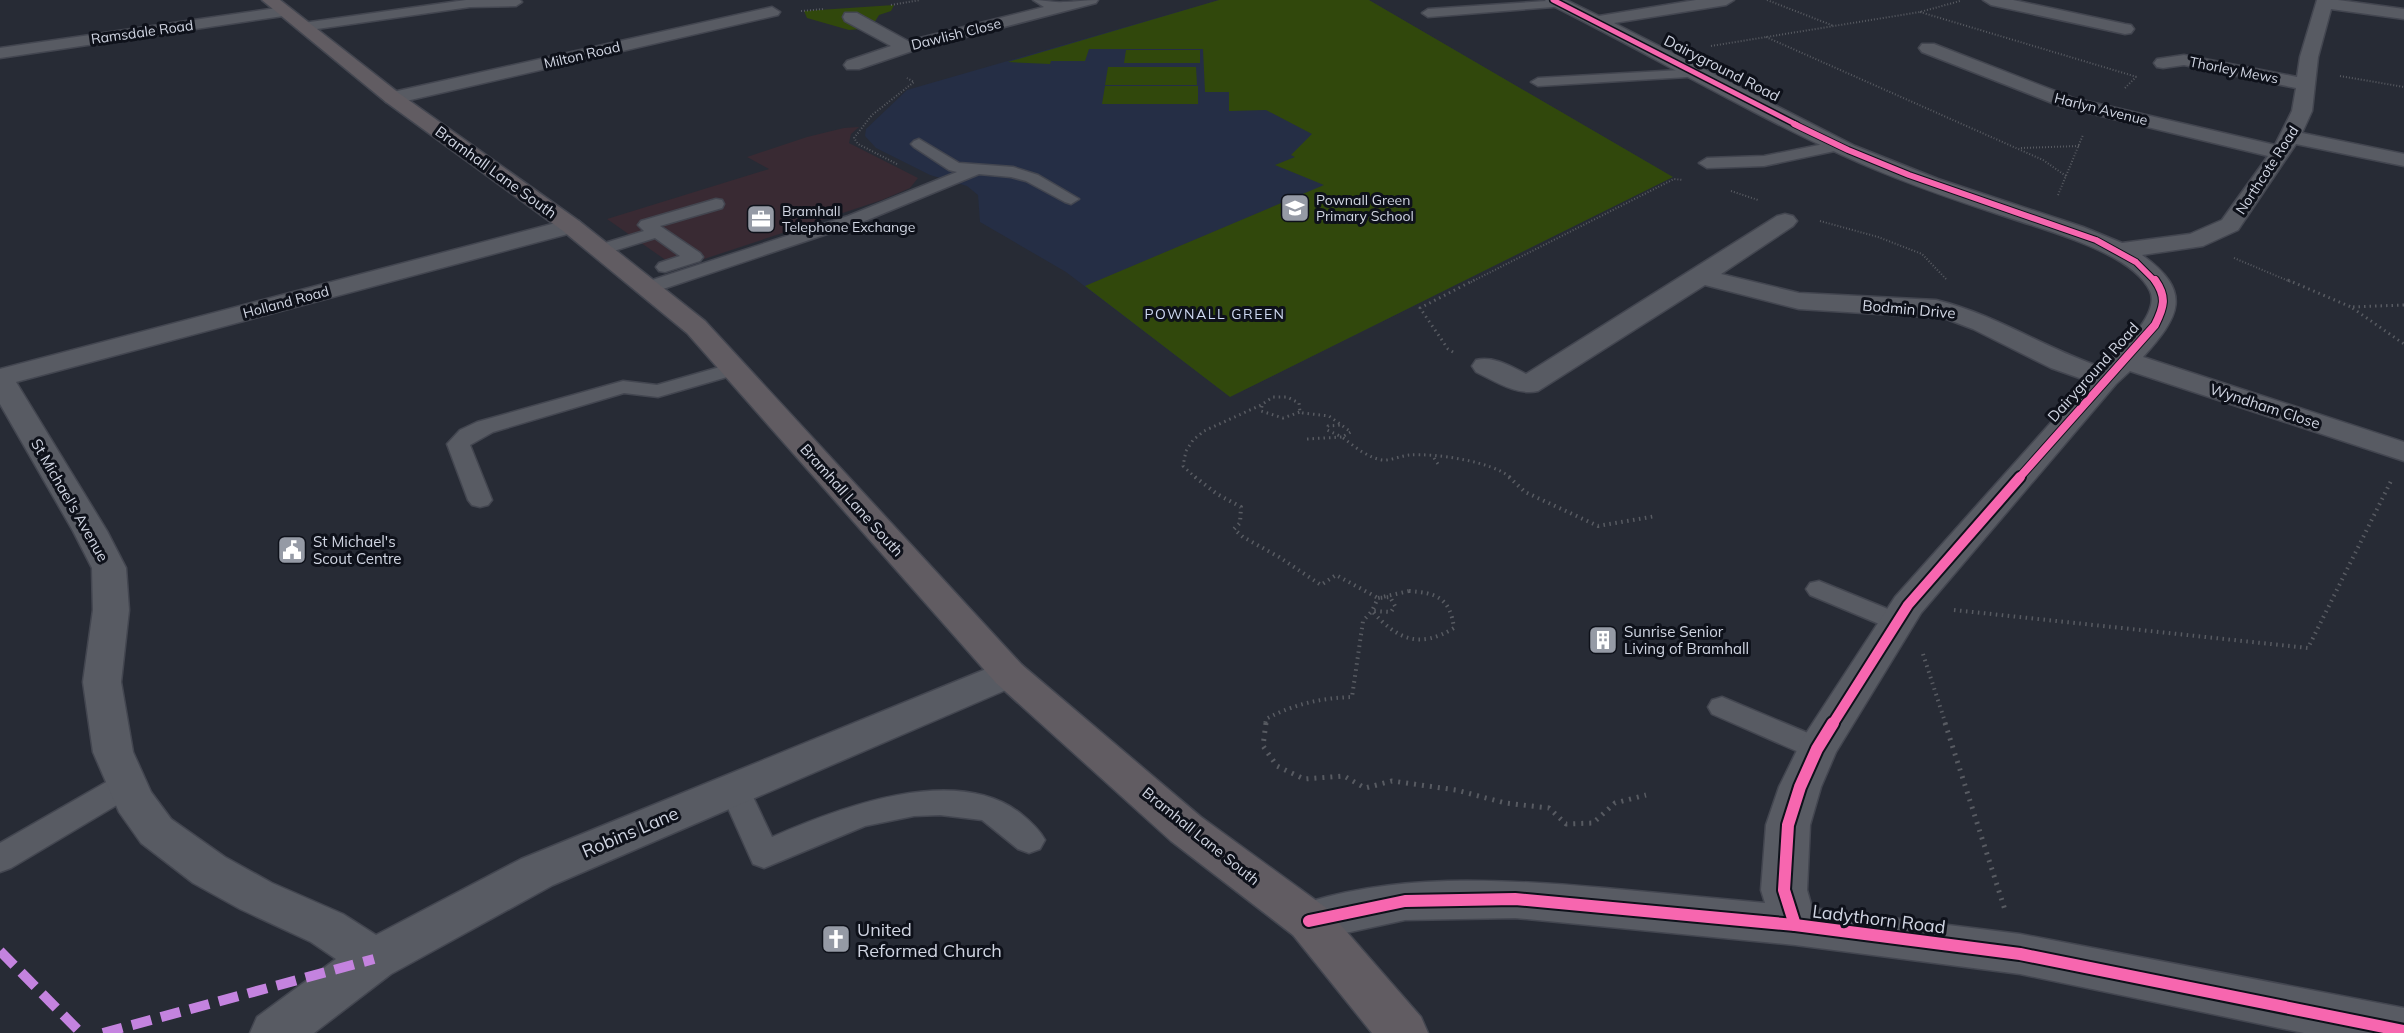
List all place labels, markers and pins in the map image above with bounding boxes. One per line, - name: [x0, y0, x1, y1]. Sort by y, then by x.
- place label: Pownall Green Primary School: [1316, 191, 1414, 225]
- school or university icon: Pownall Green Primary School: [1279, 192, 1311, 224]
- place label: Bramhall Telephone Exchange: [782, 202, 915, 236]
- office icon: Bramhall Telephone Exchange: [745, 203, 777, 235]
- place label: St Michael's Scout Centre: [313, 532, 401, 568]
- public building icon: St Michael's Scout Centre: [276, 534, 308, 566]
- place label: Sunrise Senior Living of Bramhall: [1624, 622, 1749, 658]
- building icon: Sunrise Senior Living of Bramhall: [1587, 624, 1619, 656]
- place label: United Reformed Church: [857, 918, 1002, 962]
- church icon: United Reformed Church: [820, 923, 852, 955]

